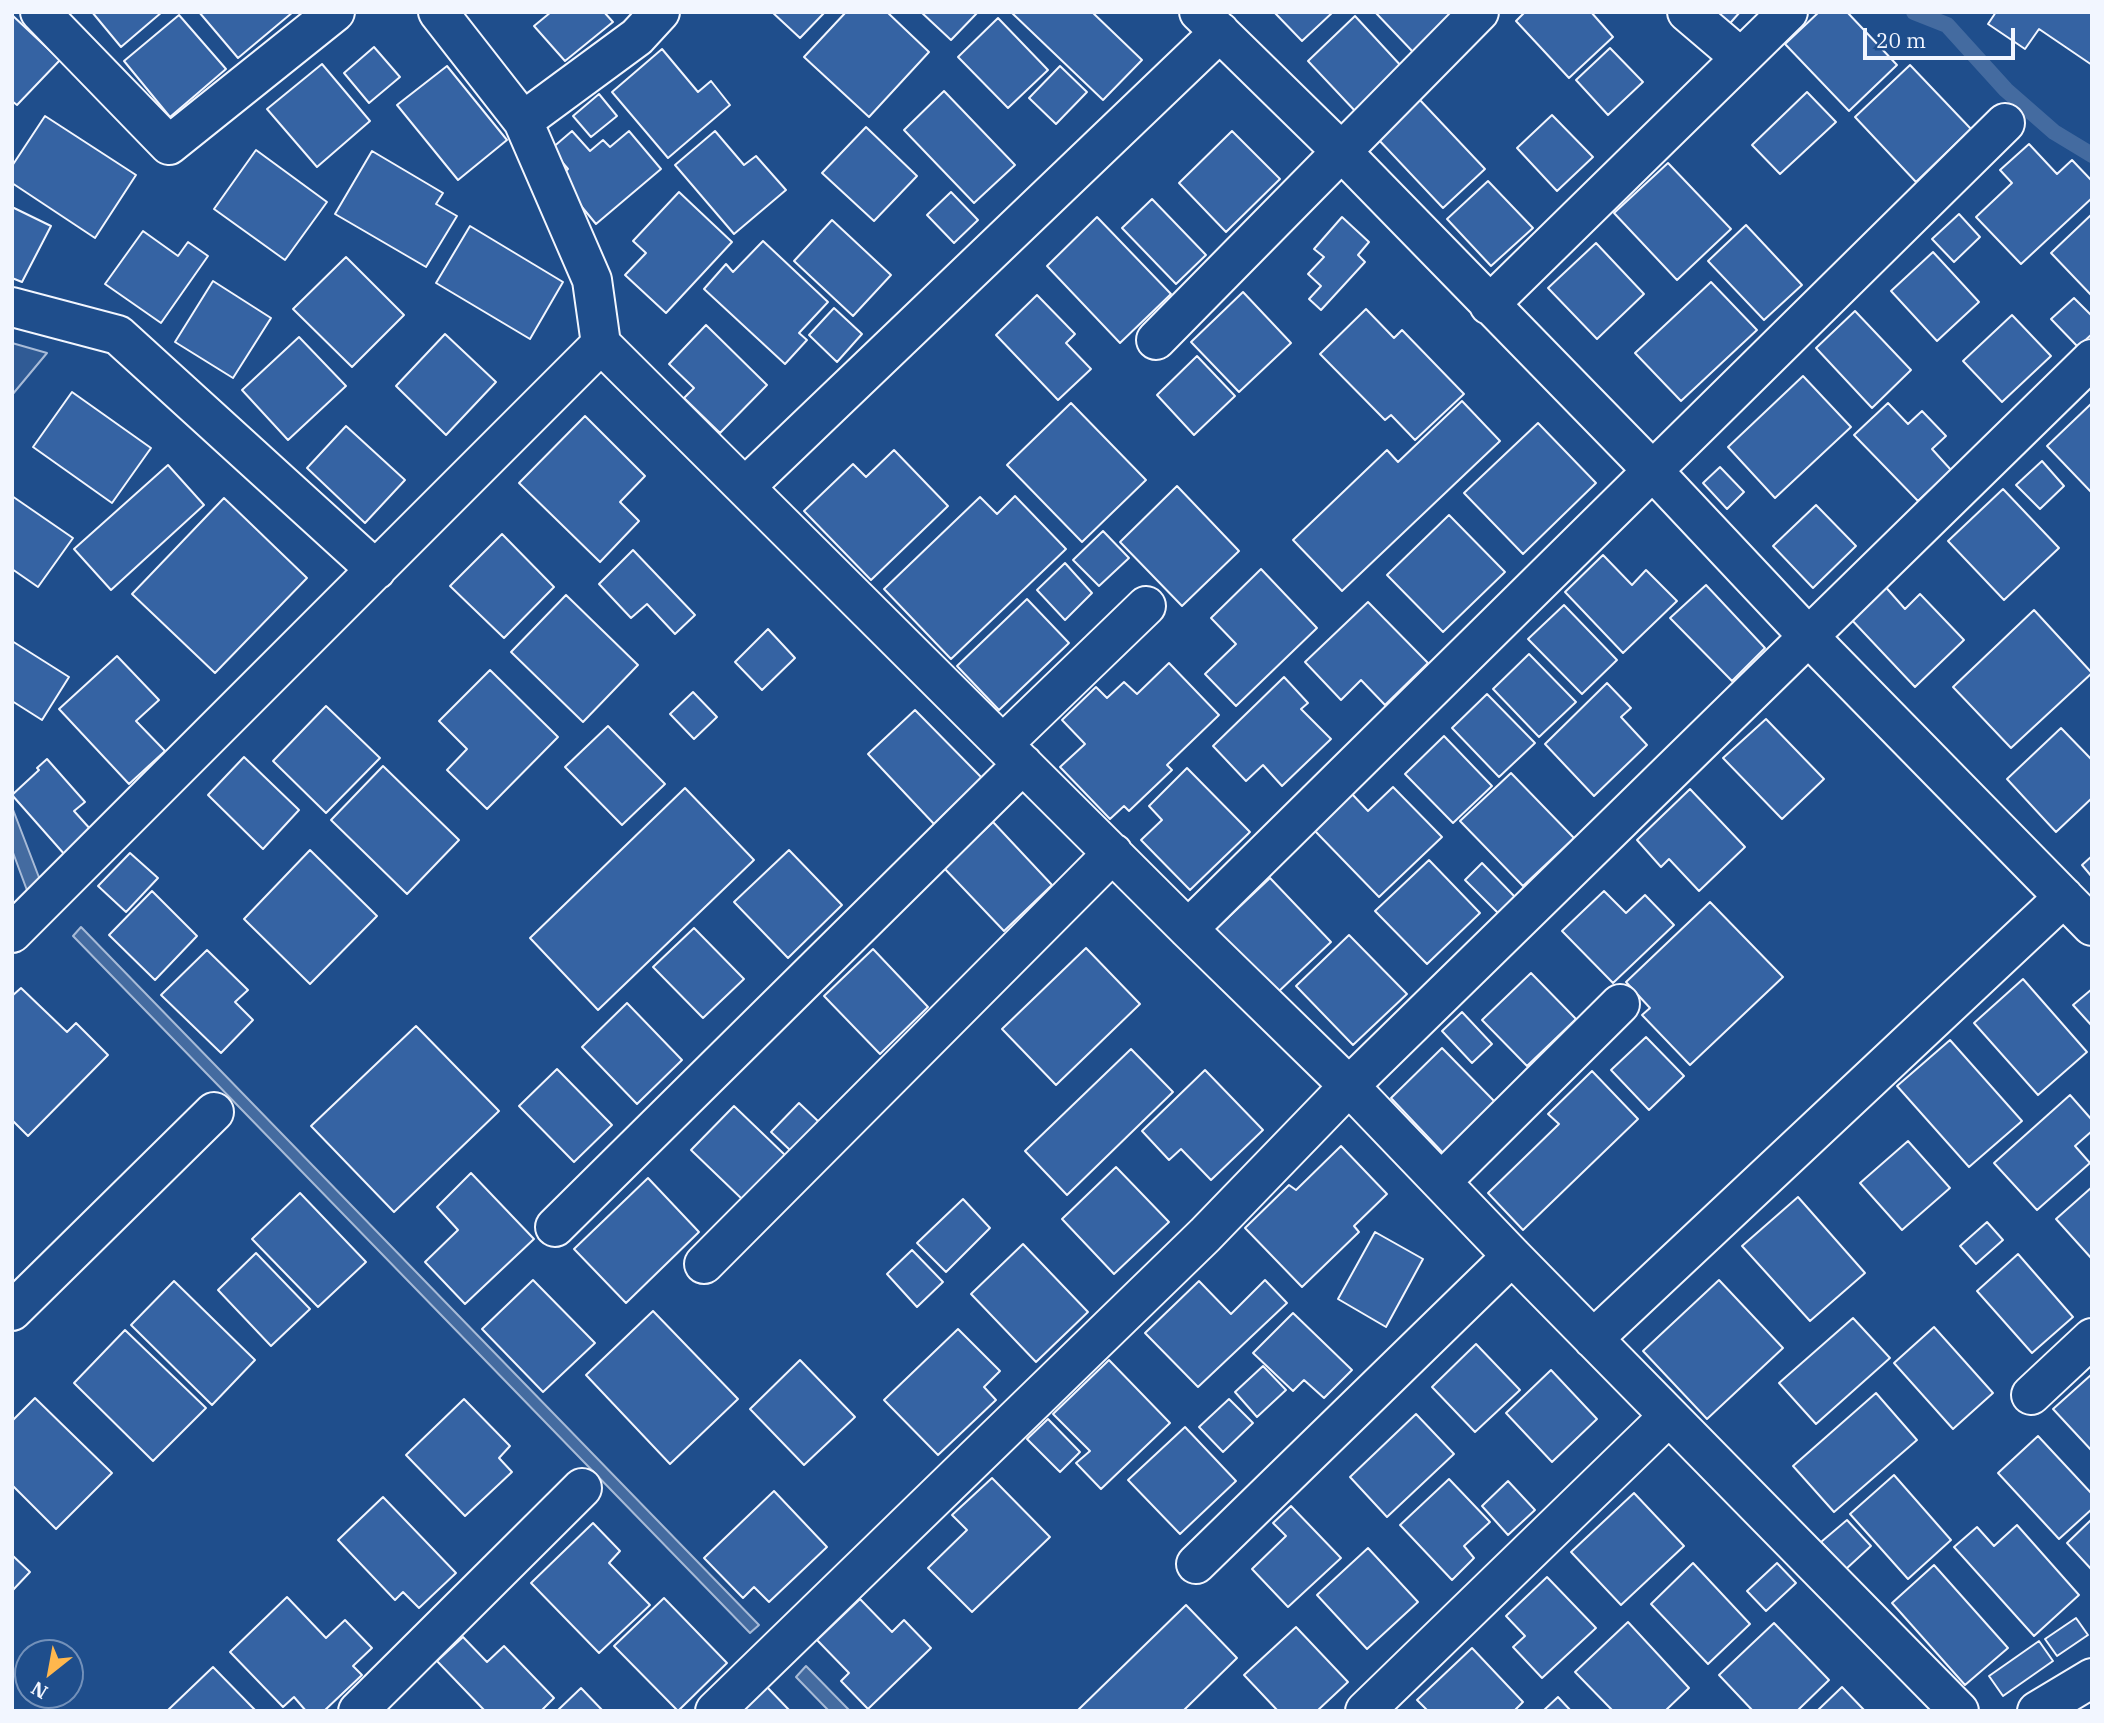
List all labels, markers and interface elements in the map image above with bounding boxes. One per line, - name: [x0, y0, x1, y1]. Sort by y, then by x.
- scale bar: [1866, 14, 2018, 58]
- text: 20 m: [1876, 26, 1926, 54]
- north arrow: [14, 1639, 84, 1709]
- text: N: [27, 1676, 52, 1704]

